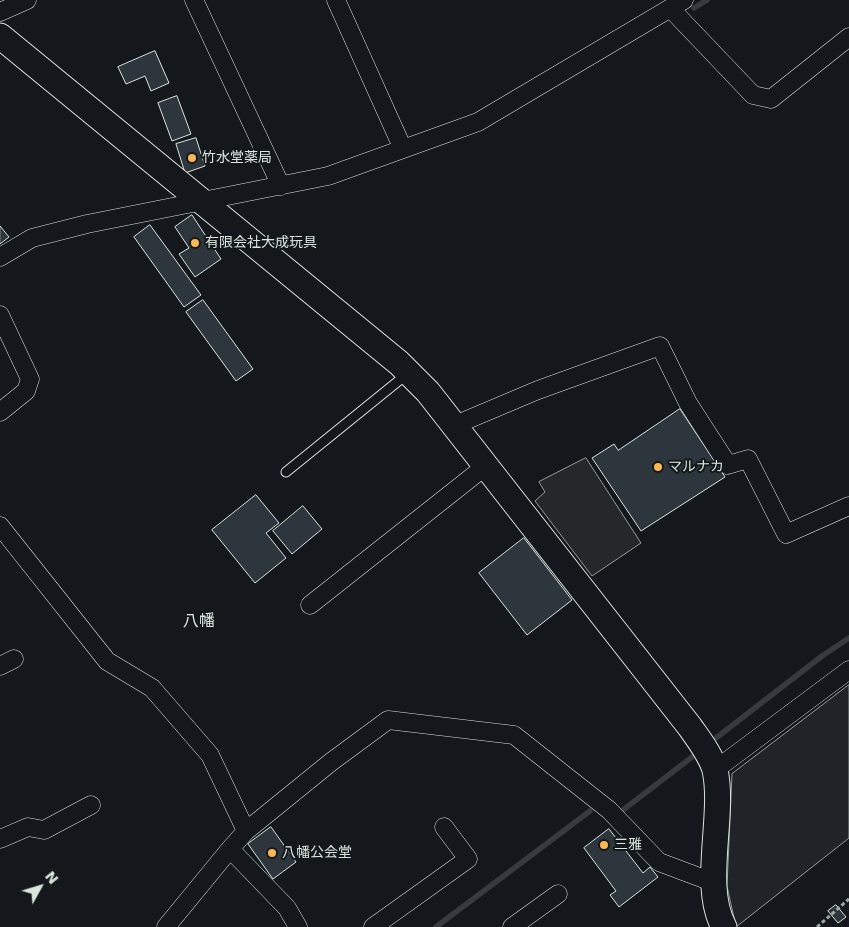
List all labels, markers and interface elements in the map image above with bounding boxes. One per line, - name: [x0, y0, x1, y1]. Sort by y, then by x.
- place label: 竹水堂薬局: [202, 150, 272, 166]
- marker: 竹水堂薬局: [186, 152, 198, 164]
- place label: 有限会社大成玩具: [205, 235, 317, 251]
- marker: 有限会社大成玩具: [189, 237, 201, 249]
- place label: マルナカ: [668, 459, 724, 475]
- marker: マルナカ: [652, 461, 664, 473]
- district label: 八幡: [183, 612, 215, 632]
- place label: 三雅: [614, 837, 642, 853]
- marker: 三雅: [598, 839, 610, 851]
- place label: 八幡公会堂: [282, 845, 352, 861]
- marker: 八幡公会堂: [266, 847, 278, 859]
- north arrow: [15, 862, 65, 912]
- text: N: [42, 868, 62, 887]

